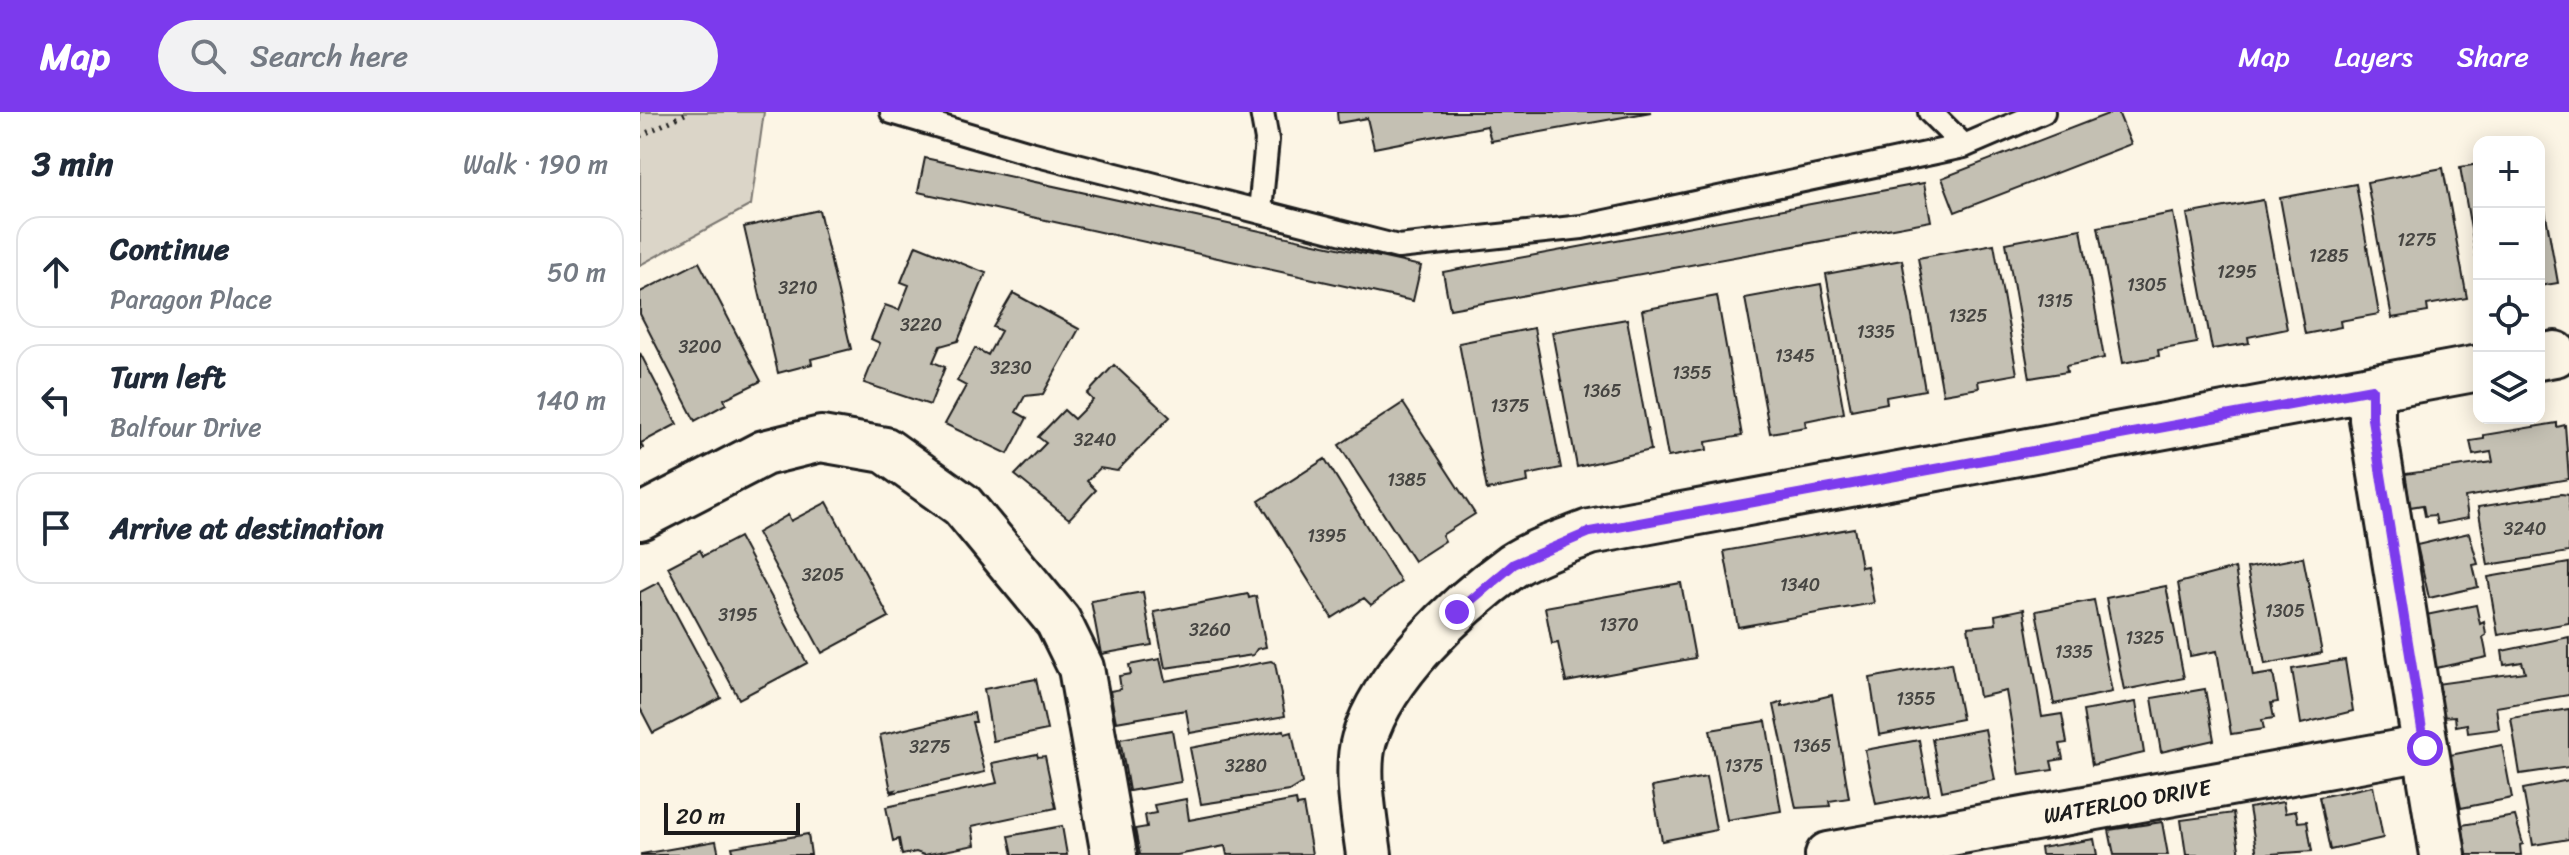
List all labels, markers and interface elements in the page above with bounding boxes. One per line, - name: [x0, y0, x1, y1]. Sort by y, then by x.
- search box: [158, 20, 718, 92]
- text: Map: [40, 23, 110, 90]
- text: Search here: [250, 29, 408, 83]
- text: Map: [2238, 32, 2290, 81]
- text: Layers: [2334, 32, 2413, 81]
- text: Share: [2457, 32, 2529, 81]
- icon: search: [186, 34, 230, 78]
- text: 3 min: [32, 134, 113, 194]
- map controls: [2473, 136, 2545, 424]
- button: +: [2473, 136, 2545, 208]
- text: Walk · 190 m: [463, 141, 608, 187]
- button: −: [2473, 208, 2545, 280]
- text: Continue: [110, 222, 229, 276]
- house number: 1275: [2397, 224, 2437, 256]
- house number: 1285: [2309, 240, 2349, 272]
- text: 50 m: [547, 249, 606, 295]
- icon: ahead: [34, 250, 78, 294]
- house number: 1295: [2217, 256, 2257, 288]
- house number: 1305: [2127, 269, 2167, 301]
- house number: 3210: [778, 272, 818, 304]
- text: Paragon Place: [110, 276, 272, 322]
- button: locate: [2473, 280, 2545, 352]
- house number: 1315: [2037, 285, 2073, 317]
- house number: 1325: [1949, 300, 1988, 332]
- house number: 3220: [900, 309, 942, 341]
- house number: 1335: [1857, 316, 1895, 348]
- house number: 3200: [678, 331, 722, 363]
- house number: 1345: [1775, 340, 1815, 372]
- text: Turn left: [110, 350, 226, 404]
- house number: 3230: [990, 352, 1032, 384]
- button: layers: [2473, 352, 2545, 424]
- house number: 1355: [1672, 357, 1712, 389]
- house number: 1365: [1583, 375, 1621, 407]
- text: 140 m: [535, 377, 606, 423]
- icon: left: [34, 378, 78, 422]
- house number: 1375: [1491, 390, 1529, 422]
- text: Balfour Drive: [110, 404, 262, 450]
- house number: 3240: [1074, 424, 1116, 456]
- house number: 1385: [1387, 464, 1427, 496]
- text: Arrive at destination: [110, 501, 384, 555]
- icon: arrive: [34, 506, 78, 550]
- house number: 3240: [2504, 513, 2546, 545]
- house number: 1395: [1307, 520, 1347, 552]
- house number: 3205: [802, 559, 844, 591]
- house number: 1340: [1780, 569, 1820, 601]
- route end: [1439, 594, 1475, 630]
- house number: 1305: [2265, 595, 2305, 627]
- house number: 3195: [718, 599, 758, 631]
- house number: 1370: [1599, 609, 1639, 641]
- house number: 3260: [1189, 614, 1231, 646]
- house number: 1325: [2126, 622, 2165, 654]
- house number: 1335: [2055, 636, 2093, 668]
- house number: 1355: [1896, 683, 1936, 715]
- house number: 1365: [1793, 730, 1831, 762]
- route start: [2407, 730, 2443, 766]
- house number: 3275: [909, 731, 951, 763]
- house number: 3280: [1225, 750, 1267, 782]
- house number: 1375: [1725, 750, 1763, 782]
- street label: WATERLOO DRIVE: [2040, 767, 2216, 835]
- text: 20 m: [676, 797, 725, 836]
- scale bar: [664, 799, 800, 835]

